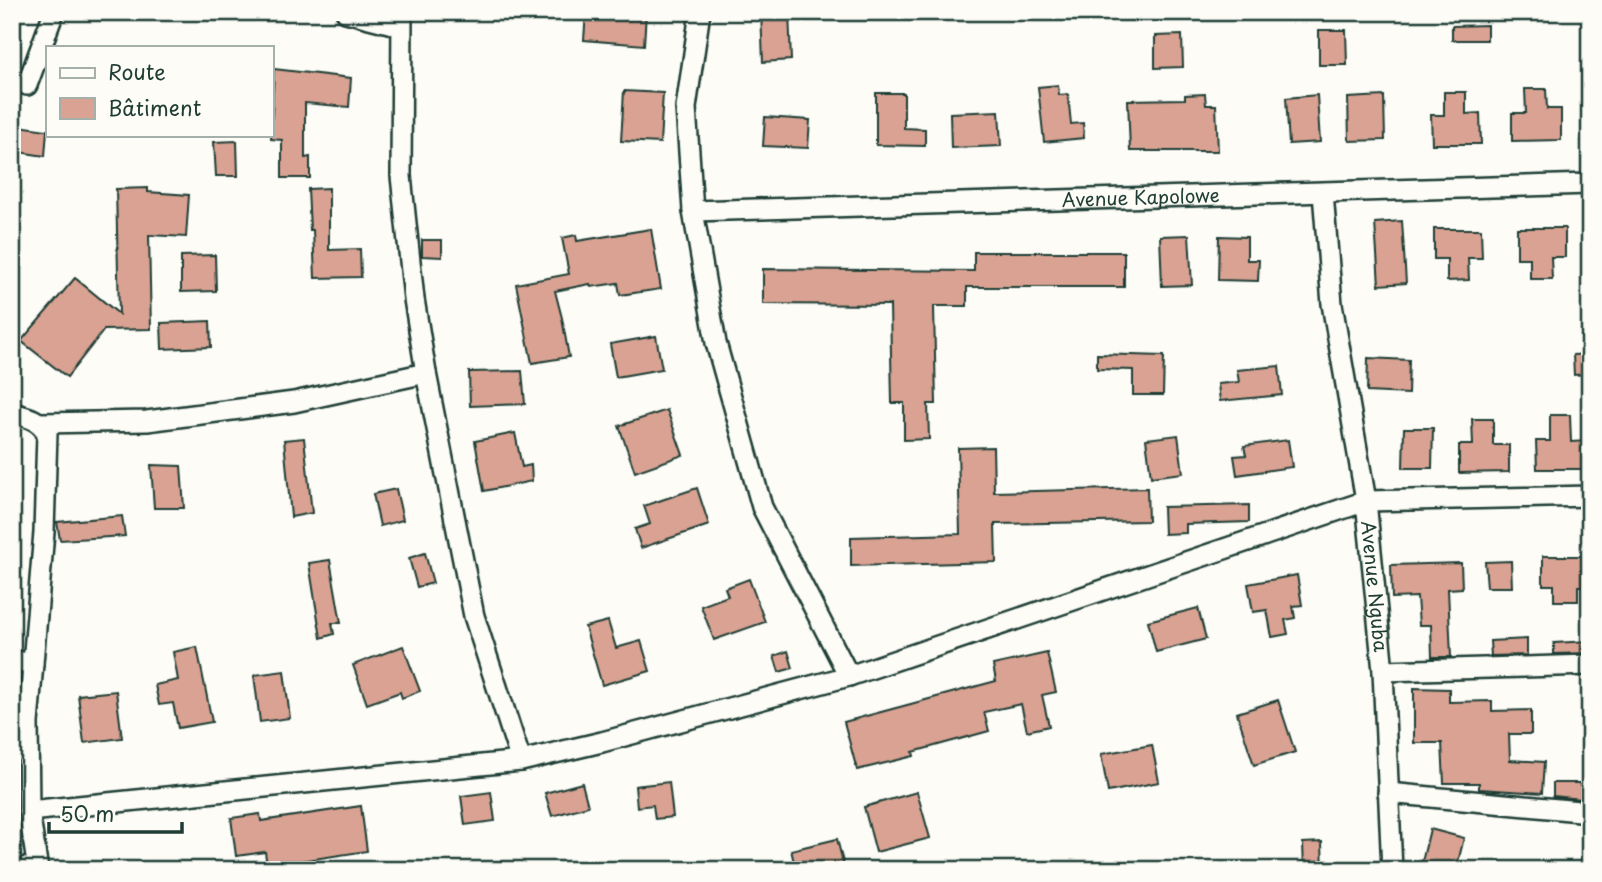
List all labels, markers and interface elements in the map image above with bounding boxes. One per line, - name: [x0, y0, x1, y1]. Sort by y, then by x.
- legend: [46, 46, 273, 136]
- text: Route: [108, 55, 166, 87]
- text: Bâtiment: [108, 91, 201, 123]
- street label: Avenue Kapolowe: [1061, 180, 1220, 213]
- street label: Avenue Nguba: [1355, 519, 1396, 653]
- scale bar: [49, 791, 182, 835]
- text: 50 m: [60, 797, 114, 829]

